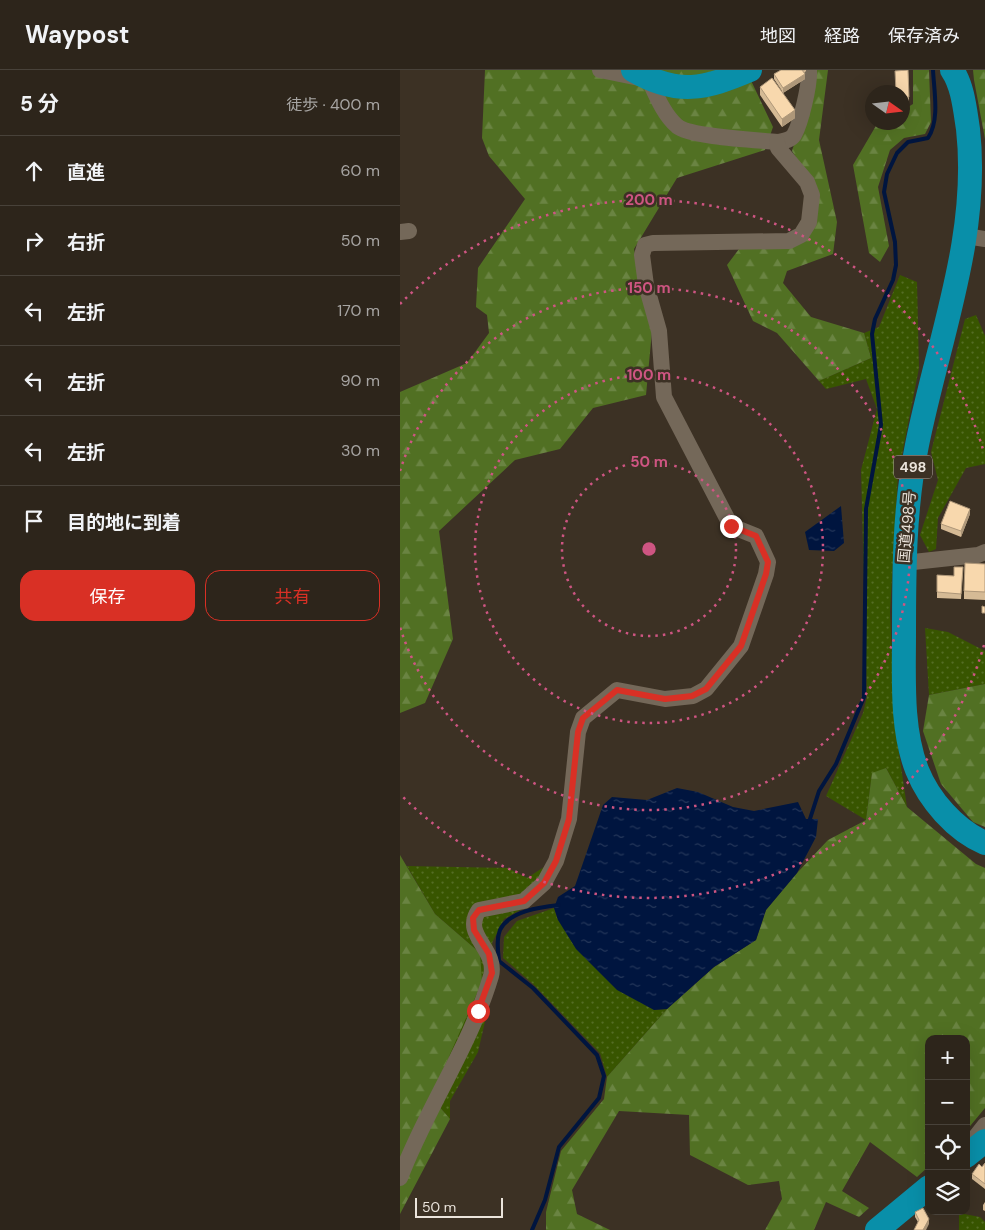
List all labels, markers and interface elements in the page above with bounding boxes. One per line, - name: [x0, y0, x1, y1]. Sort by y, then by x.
- text: Waypost: [25, 19, 129, 50]
- text: 地図: [760, 24, 796, 48]
- text: 経路: [824, 24, 860, 48]
- text: 保存済み: [888, 24, 960, 48]
- north arrow: [865, 85, 910, 130]
- text: 5 分: [20, 90, 59, 118]
- text: 徒歩 · 400 m: [286, 94, 380, 115]
- icon: ahead: [20, 157, 48, 185]
- text: 直進: [67, 160, 105, 185]
- text: 60 m: [340, 160, 380, 181]
- text: 200 m: [625, 190, 673, 210]
- icon: right: [20, 227, 48, 255]
- text: 右折: [67, 230, 105, 255]
- text: 50 m: [341, 230, 380, 251]
- text: 150 m: [628, 278, 671, 298]
- icon: left: [20, 297, 48, 325]
- text: 左折: [67, 300, 105, 325]
- text: 170 m: [337, 300, 380, 321]
- text: 100 m: [627, 365, 671, 385]
- icon: left: [20, 367, 48, 395]
- text: 左折: [67, 370, 105, 395]
- text: 90 m: [340, 370, 380, 391]
- icon: left: [20, 437, 48, 465]
- text: 左折: [67, 440, 105, 465]
- text: 30 m: [341, 440, 380, 461]
- text: 50 m: [630, 452, 668, 472]
- road number: 498: [894, 456, 932, 478]
- street label: 国道498号: [894, 490, 920, 564]
- icon: arrive: [20, 507, 48, 535]
- text: 目的地に到着: [67, 510, 181, 535]
- route end: [720, 515, 743, 538]
- centre of rings: [640, 540, 658, 558]
- button: 保存: [20, 570, 195, 621]
- button: 共有: [205, 570, 380, 621]
- route start: [467, 1000, 490, 1023]
- map controls: [925, 1035, 970, 1215]
- button: +: [925, 1035, 970, 1080]
- button: −: [925, 1080, 970, 1125]
- button: locate: [925, 1125, 970, 1170]
- button: layers: [925, 1170, 970, 1215]
- scale bar: [415, 1195, 502, 1218]
- text: 50 m: [422, 1198, 456, 1216]

